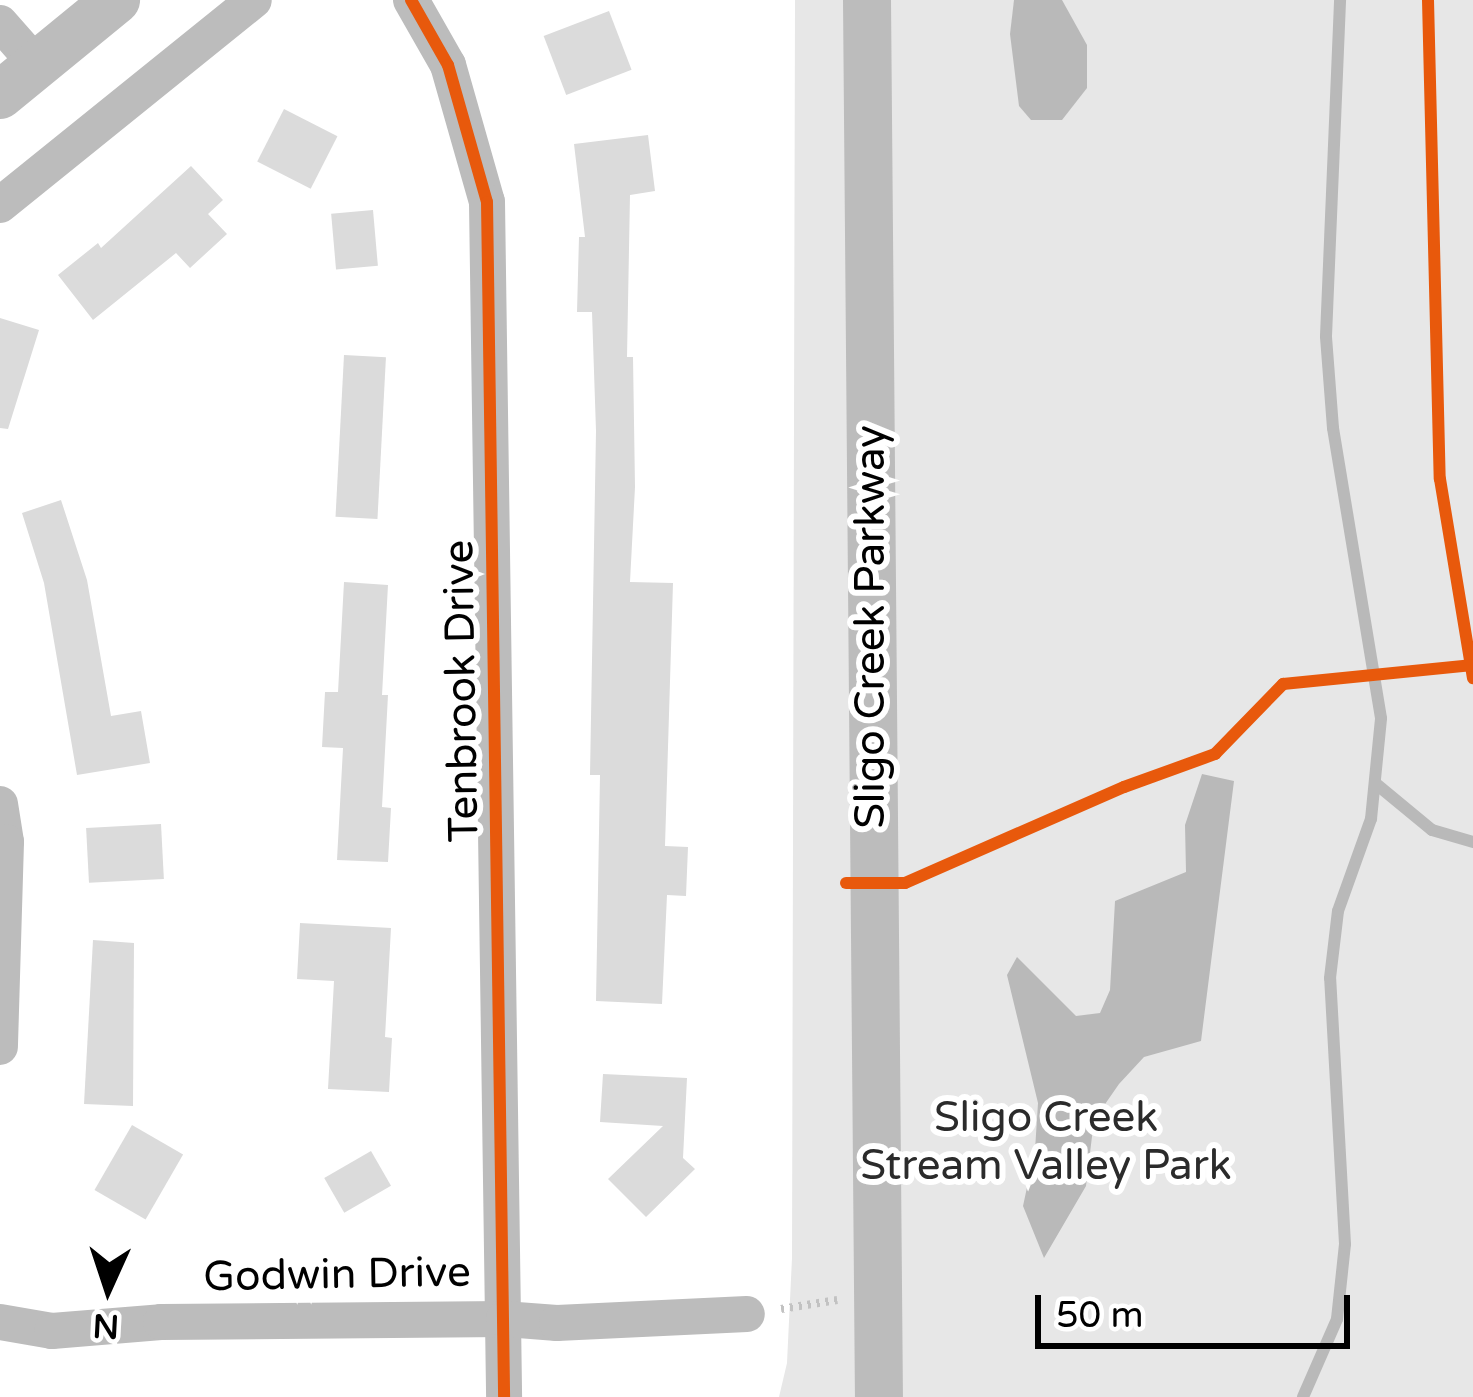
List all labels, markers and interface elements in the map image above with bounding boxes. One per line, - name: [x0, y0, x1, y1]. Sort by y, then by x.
- street label: Sligo Creek Parkway: [846, 425, 896, 829]
- street label: Tenbrook Drive: [434, 539, 490, 843]
- park label: Sligo Creek Stream Valley Park: [860, 1093, 1232, 1192]
- north arrow: [48, 1229, 168, 1349]
- street label: Godwin Drive: [203, 1247, 471, 1303]
- scale bar: [1041, 1271, 1356, 1345]
- text: 50 m: [1056, 1294, 1144, 1337]
- text: N: [92, 1305, 120, 1346]

